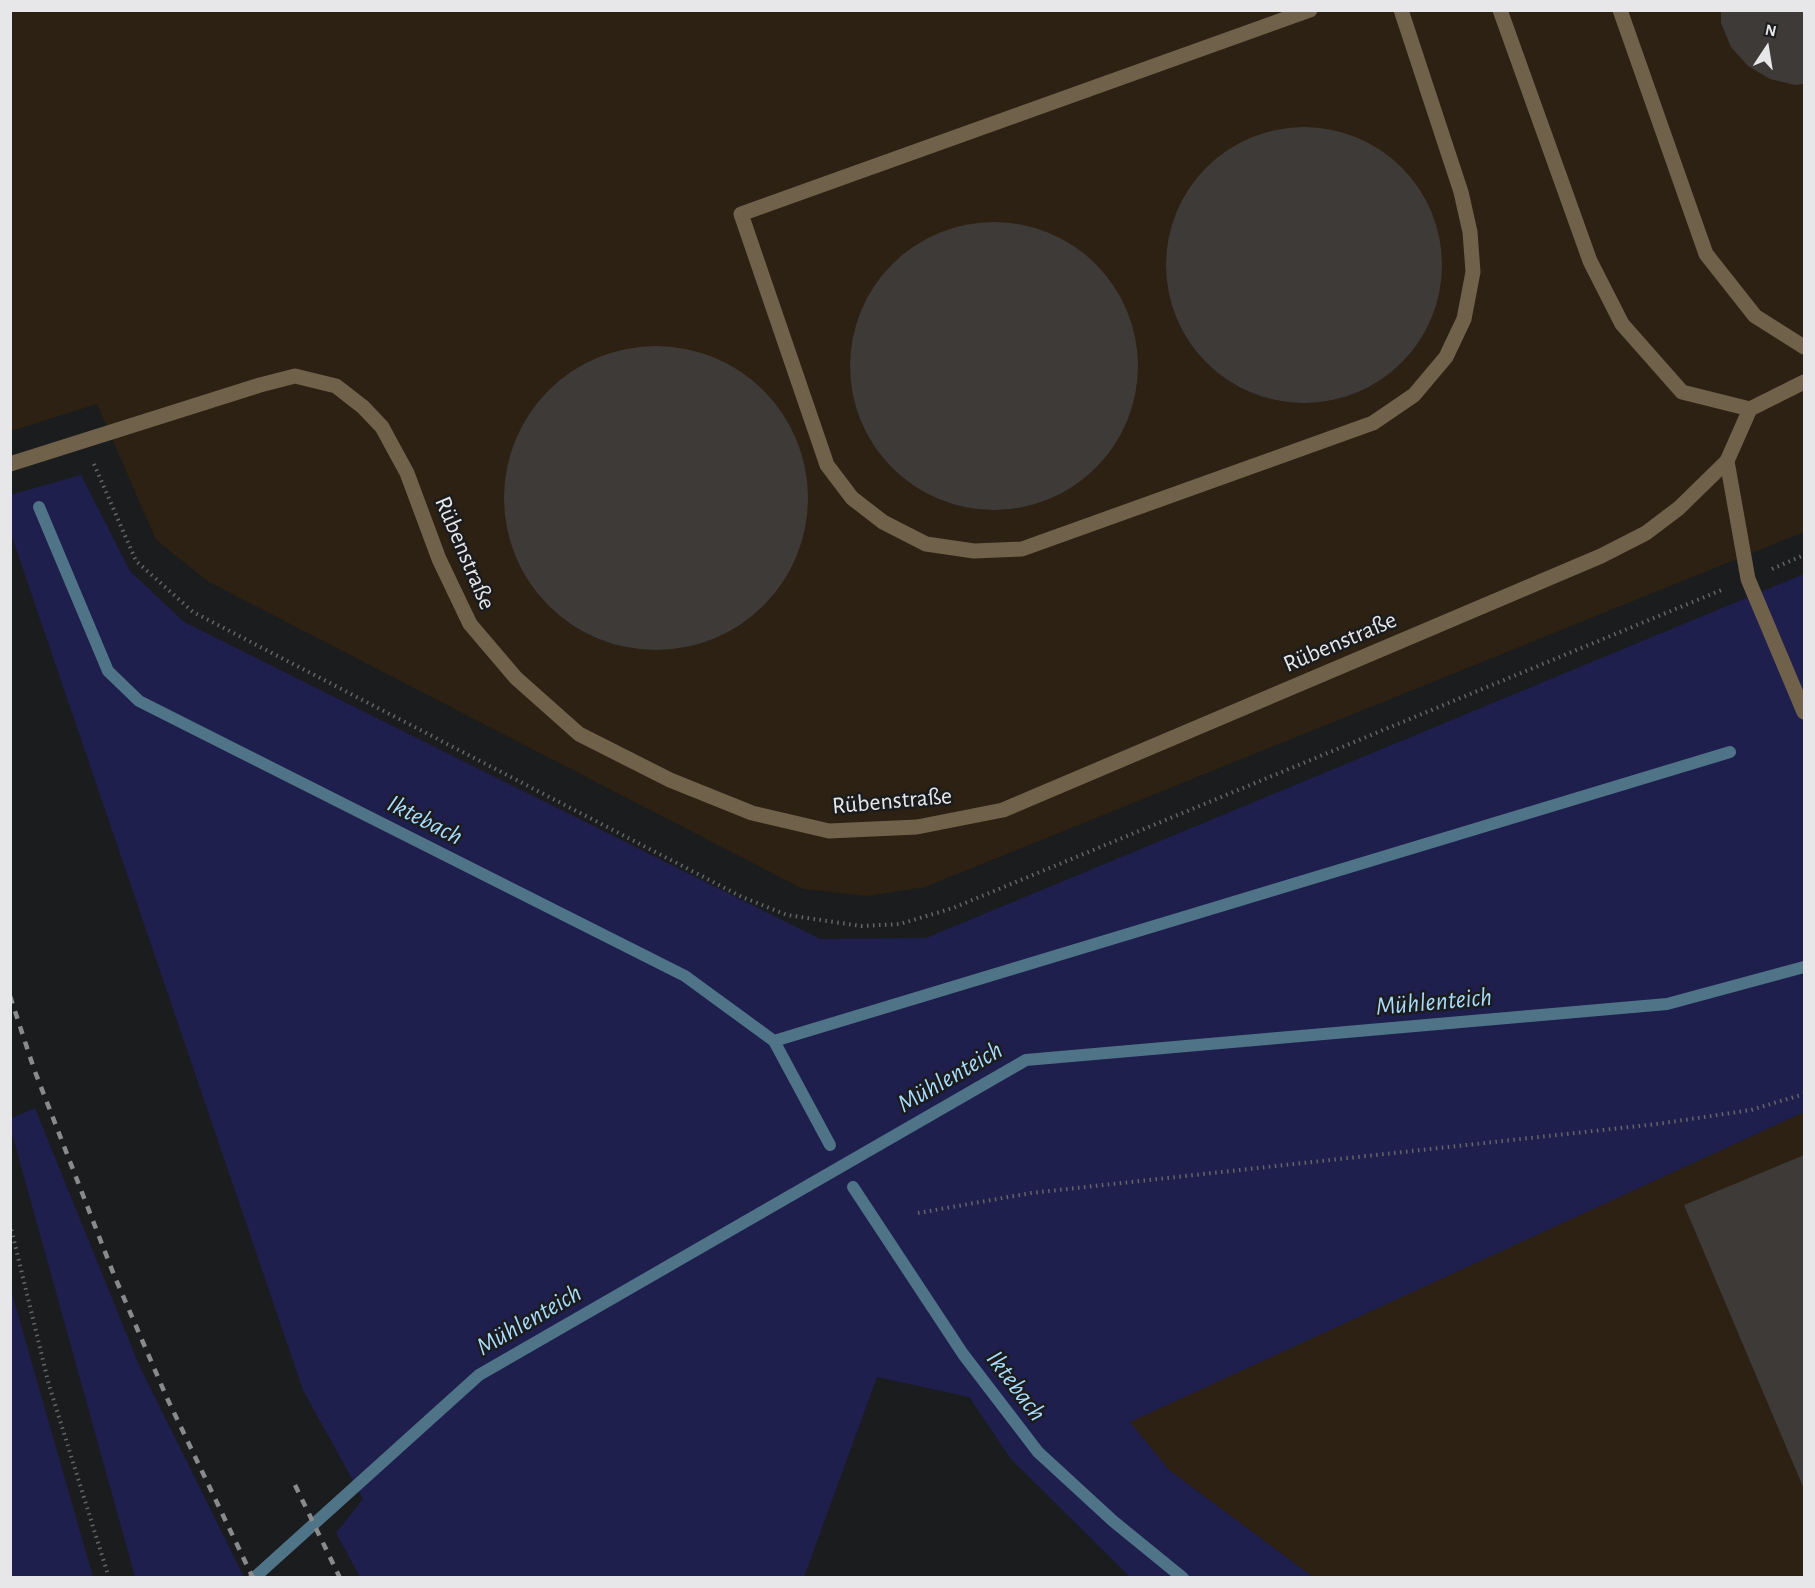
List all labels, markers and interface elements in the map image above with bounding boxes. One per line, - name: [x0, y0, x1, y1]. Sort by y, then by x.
- north arrow: [1737, 18, 1797, 78]
- text: N: [1764, 21, 1778, 39]
- street label: Rübenstraße: [428, 492, 502, 614]
- street label: Rübenstraße: [1279, 605, 1401, 679]
- street label: Rübenstraße: [831, 781, 953, 821]
- water label: Iktebach: [382, 788, 468, 852]
- water label: Mühlenteich: [1375, 981, 1493, 1023]
- water label: Mühlenteich: [892, 1034, 1008, 1120]
- water label: Mühlenteich: [471, 1277, 587, 1363]
- water label: Iktebach: [979, 1344, 1053, 1428]

